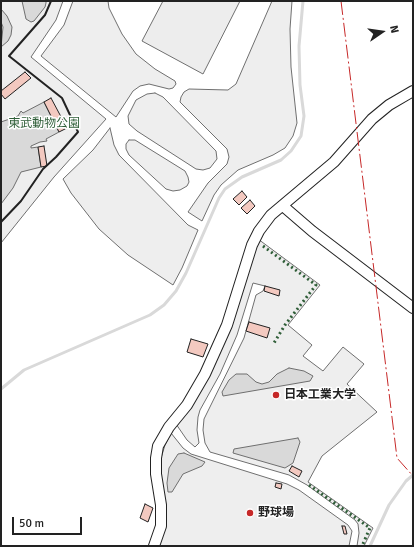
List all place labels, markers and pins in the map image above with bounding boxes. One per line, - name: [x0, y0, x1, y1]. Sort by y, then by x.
- place label: 日本工業大学: [284, 388, 356, 402]
- marker: 日本工業大学: [271, 390, 281, 400]
- place label: 野球場: [258, 506, 294, 520]
- marker: 野球場: [245, 508, 255, 518]

